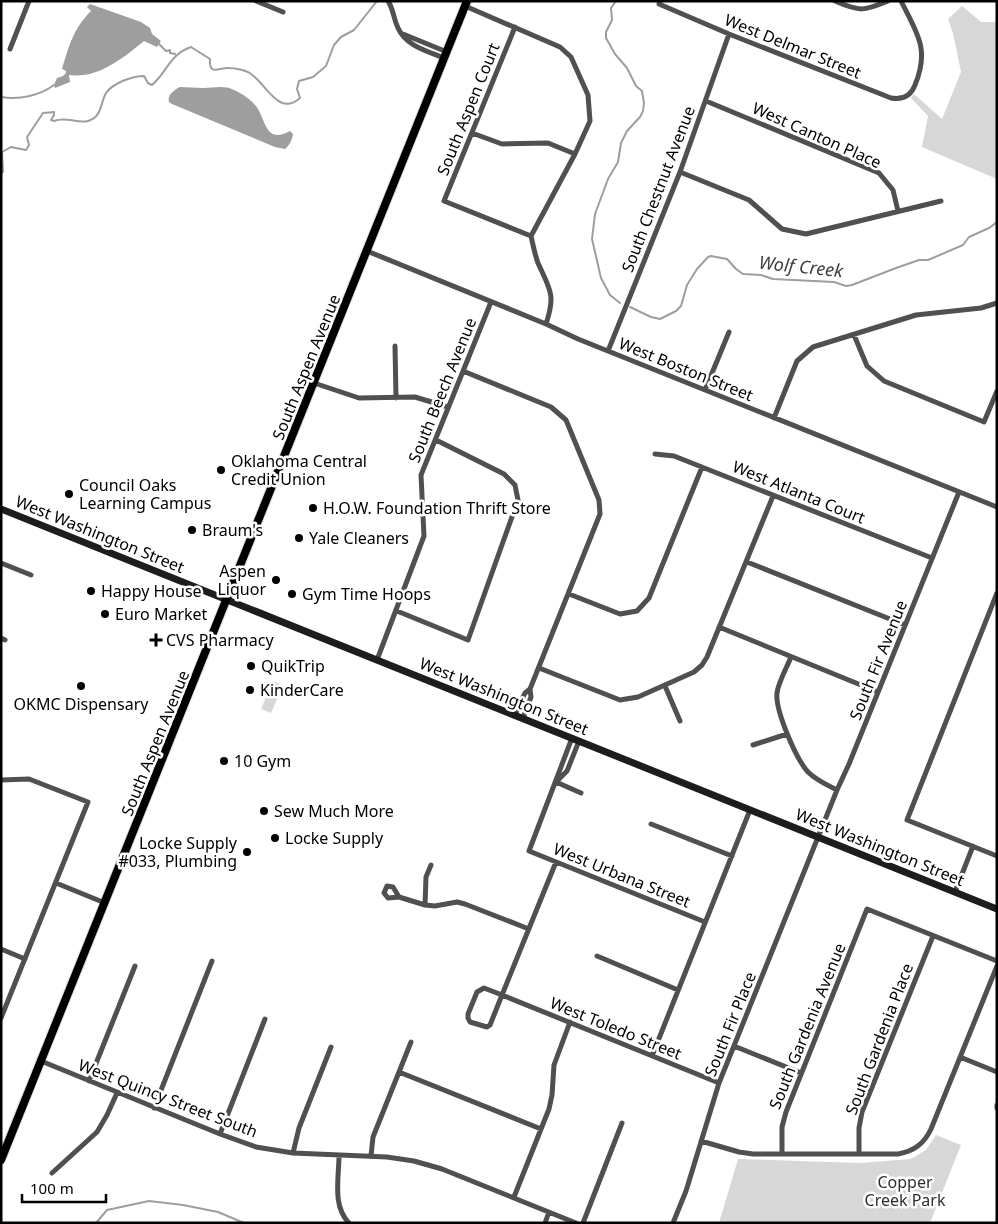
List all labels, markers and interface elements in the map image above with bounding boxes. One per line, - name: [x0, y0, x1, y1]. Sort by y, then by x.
- street label: West Delmar Street: [721, 9, 865, 84]
- street label: South Aspen Court: [431, 39, 505, 179]
- street label: West Canton Place: [749, 97, 885, 173]
- street label: South Chestnut Avenue: [616, 103, 700, 275]
- water label: Wolf Creek: [758, 250, 845, 282]
- street label: South Aspen Avenue: [267, 291, 345, 443]
- street label: South Beech Avenue: [403, 314, 481, 466]
- street label: West Boston Street: [616, 332, 757, 406]
- place label: Oklahoma Central Credit Union: [231, 450, 367, 490]
- street label: West Atlanta Court: [729, 455, 869, 529]
- marker: Oklahoma Central Credit Union: [215, 464, 227, 476]
- place label: Council Oaks Learning Campus: [79, 474, 211, 514]
- marker: Council Oaks Learning Campus: [63, 488, 75, 500]
- street label: West Washington Street: [12, 490, 188, 578]
- place label: H.O.W. Foundation Thrift Store: [323, 497, 551, 519]
- marker: H.O.W. Foundation Thrift Store: [307, 502, 319, 514]
- place label: Braum's: [202, 519, 263, 541]
- marker: Braum's: [186, 524, 198, 536]
- place label: Yale Cleaners: [309, 527, 409, 549]
- marker: Yale Cleaners: [293, 532, 305, 544]
- place label: Aspen Liquor: [217, 560, 266, 600]
- marker: Aspen Liquor: [270, 574, 282, 586]
- place label: Happy House: [101, 580, 202, 602]
- place label: Gym Time Hoops: [302, 583, 431, 605]
- marker: Happy House: [85, 585, 97, 597]
- marker: Gym Time Hoops: [286, 588, 298, 600]
- street label: South Fir Avenue: [844, 597, 912, 723]
- place label: Euro Market: [115, 603, 208, 625]
- marker: Euro Market: [99, 608, 111, 620]
- place label: CVS Pharmacy: [166, 629, 274, 651]
- marker: CVS Pharmacy: [150, 634, 162, 646]
- street label: West Washington Street: [416, 652, 592, 740]
- place label: QuikTrip: [261, 655, 325, 677]
- marker: QuikTrip: [245, 660, 257, 672]
- street label: South Aspen Avenue: [116, 667, 194, 819]
- place label: KinderCare: [260, 679, 344, 701]
- marker: OKMC Dispensary: [75, 680, 87, 692]
- marker: KinderCare: [244, 684, 256, 696]
- place label: OKMC Dispensary: [14, 693, 149, 715]
- place label: 10 Gym: [234, 750, 291, 772]
- marker: 10 Gym: [218, 755, 230, 767]
- place label: Sew Much More: [274, 800, 394, 822]
- street label: West Washington Street: [792, 803, 968, 891]
- marker: Sew Much More: [258, 805, 270, 817]
- place label: Locke Supply: [285, 827, 384, 849]
- place label: Locke Supply #033, Plumbing: [118, 832, 238, 872]
- marker: Locke Supply: [269, 832, 281, 844]
- street label: West Urbana Street: [550, 837, 694, 913]
- marker: Locke Supply #033, Plumbing: [241, 846, 253, 858]
- street label: South Gardenia Avenue: [764, 940, 850, 1112]
- street label: South Gardenia Place: [840, 960, 918, 1118]
- street label: South Fir Place: [699, 968, 761, 1080]
- street label: West Toledo Street: [547, 992, 685, 1065]
- street label: West Quincy Street South: [75, 1054, 261, 1142]
- park label: Copper Creek Park: [865, 1171, 946, 1211]
- scale bar: [22, 1172, 106, 1204]
- text: 100 m: [30, 1178, 74, 1198]

